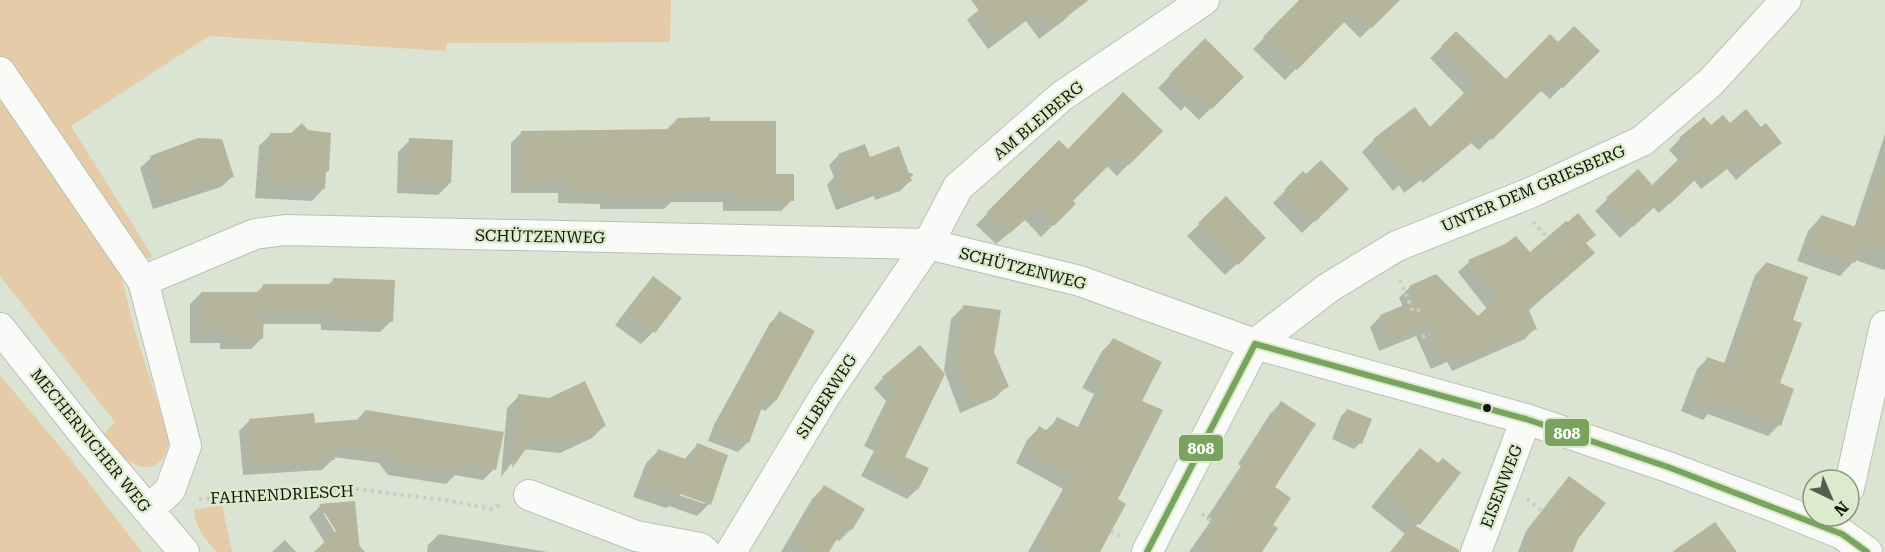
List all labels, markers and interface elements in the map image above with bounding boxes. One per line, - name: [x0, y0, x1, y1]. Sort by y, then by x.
- street label: AM BLEIBERG: [989, 77, 1088, 164]
- street label: UNTER DEM GRIESBERG: [1438, 141, 1629, 236]
- street label: SCHÜTZENWEG: [475, 226, 606, 247]
- street label: SCHÜTZENWEG: [958, 244, 1089, 294]
- street label: SILBERWEG: [792, 350, 861, 442]
- street label: MECHERNICHER WEG: [27, 365, 155, 516]
- unlabelled marker: [1481, 402, 1493, 414]
- line badge: 808: [1544, 418, 1590, 447]
- text: 808: [1554, 424, 1580, 443]
- line badge: 808: [1178, 434, 1224, 462]
- text: 808: [1188, 439, 1214, 458]
- street label: EISENWEG: [1477, 441, 1526, 531]
- north arrow: [1801, 468, 1861, 528]
- street label: FAHNENDRIESCH: [210, 481, 354, 508]
- text: N: [1830, 497, 1852, 520]

